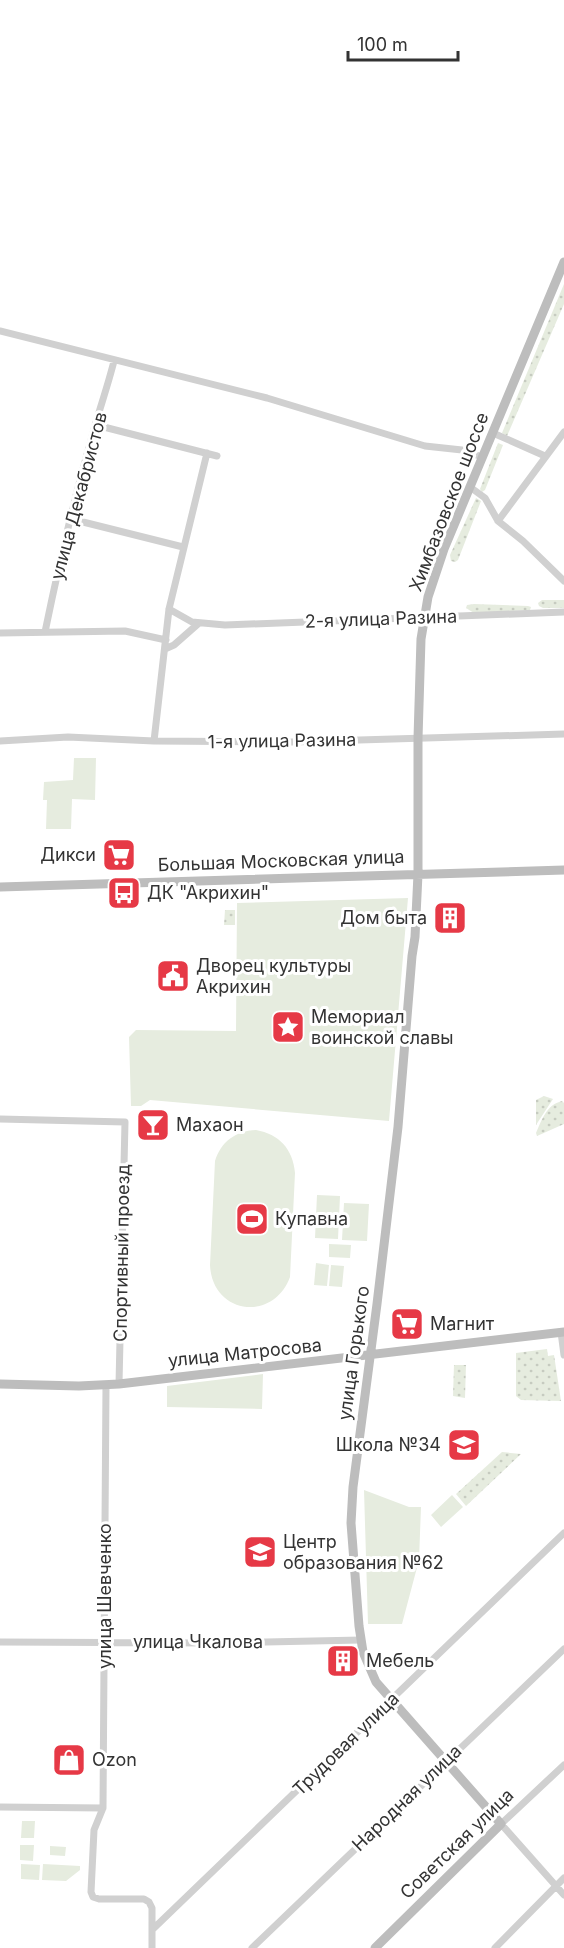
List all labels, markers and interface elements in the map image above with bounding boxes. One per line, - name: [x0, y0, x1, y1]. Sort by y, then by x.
- scale bar: [348, 24, 458, 62]
- text: 100 m: [357, 34, 408, 55]
- street label: Химбазовское шоссе: [405, 409, 492, 594]
- street label: улица Декабристов: [46, 410, 111, 582]
- street label: 2-я улица Разина: [304, 605, 458, 632]
- street label: 1-я улица Разина: [207, 729, 357, 752]
- supermarket icon: Дикси: [101, 837, 137, 873]
- place label: Дикси: [40, 844, 96, 865]
- street label: Большая Московская улица: [157, 846, 405, 875]
- bus stop icon: ДК "Акрихин": [106, 875, 142, 911]
- place label: ДК "Акрихин": [147, 882, 269, 903]
- building icon: Дом быта: [432, 900, 468, 936]
- place label: Дом быта: [340, 907, 427, 928]
- place label: Дворец культуры Акрихин: [196, 955, 351, 997]
- public building icon: Дворец культуры Акрихин: [155, 958, 191, 994]
- place label: Мемориал воинской славы: [311, 1006, 454, 1048]
- place icon: Мемориал воинской славы: [270, 1009, 306, 1045]
- bar icon: Махаон: [135, 1107, 171, 1143]
- place label: Махаон: [176, 1114, 244, 1135]
- street label: Спортивный проезд: [109, 1164, 134, 1342]
- sports icon: Купавна: [234, 1201, 270, 1237]
- place label: Купавна: [275, 1208, 348, 1229]
- street label: улица Горького: [334, 1284, 373, 1422]
- supermarket icon: Магнит: [389, 1306, 425, 1342]
- place label: Магнит: [430, 1313, 495, 1334]
- street label: улица Матросова: [167, 1334, 323, 1371]
- school or university icon: Школа №34: [446, 1427, 482, 1463]
- place label: Школа №34: [336, 1434, 441, 1455]
- street label: улица Шевченко: [94, 1523, 115, 1669]
- place label: Центр образования №62: [283, 1531, 444, 1573]
- school or university icon: Центр образования №62: [242, 1534, 278, 1570]
- street label: улица Чкалова: [133, 1631, 263, 1652]
- building icon: Мебель: [325, 1643, 361, 1679]
- place label: Мебель: [366, 1650, 434, 1671]
- street label: Трудовая улица: [288, 1688, 403, 1800]
- street label: Народная улица: [348, 1740, 466, 1855]
- shop icon: Ozon: [51, 1742, 87, 1778]
- place label: Ozon: [92, 1749, 137, 1770]
- street label: Советская улица: [396, 1784, 518, 1903]

